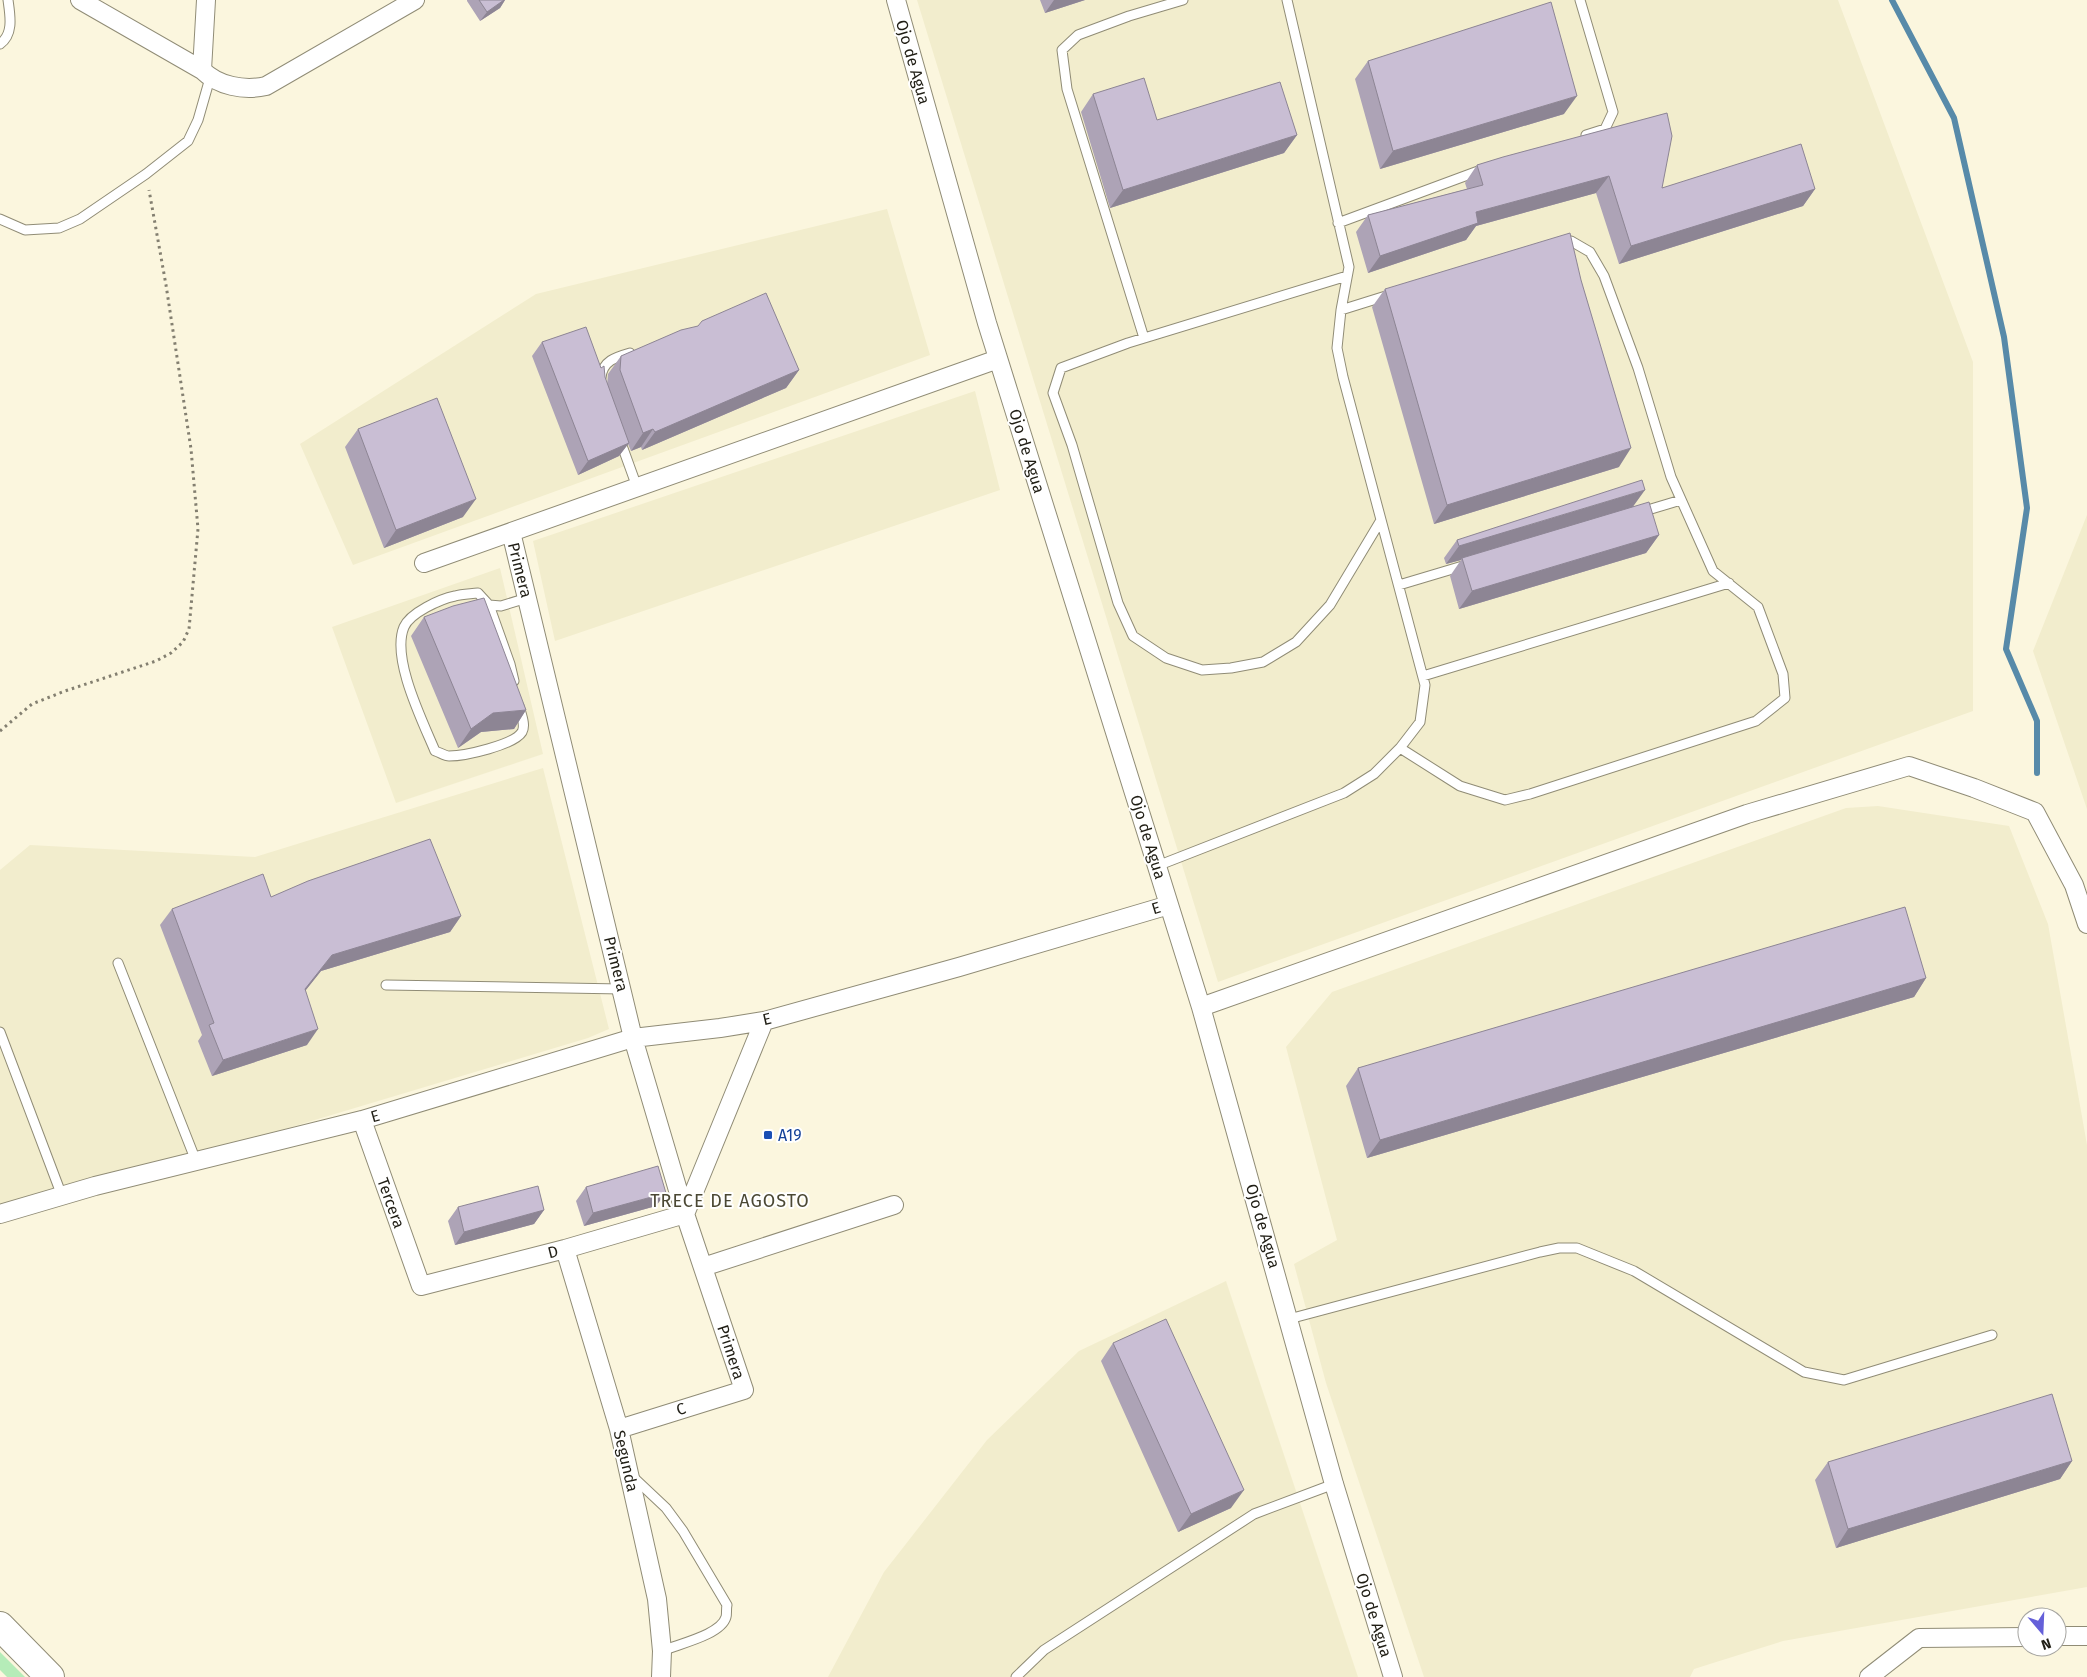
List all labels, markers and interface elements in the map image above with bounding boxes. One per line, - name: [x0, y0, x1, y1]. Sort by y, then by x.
- street label: Ojo de Agua: [892, 18, 934, 106]
- street label: Ojo de Agua: [1005, 407, 1049, 495]
- street label: Primera: [504, 540, 536, 600]
- street label: Ojo de Agua: [1126, 793, 1170, 881]
- street label: E: [1149, 898, 1163, 918]
- street label: Primera: [600, 934, 632, 994]
- street label: E: [761, 1009, 773, 1029]
- street label: E: [368, 1106, 382, 1126]
- place label: A19: [778, 1126, 802, 1145]
- marker: A19: [762, 1129, 774, 1141]
- street label: Tercera: [373, 1175, 409, 1231]
- street label: Ojo de Agua: [1242, 1182, 1284, 1270]
- district label: TRECE DE AGOSTO: [650, 1190, 810, 1212]
- street label: D: [546, 1242, 560, 1262]
- street label: Primera: [713, 1322, 749, 1382]
- street label: C: [674, 1399, 688, 1419]
- street label: Segunda: [610, 1428, 642, 1494]
- street label: Ojo de Agua: [1352, 1571, 1396, 1659]
- north arrow: [2017, 1607, 2067, 1657]
- text: N: [2039, 1634, 2053, 1653]

